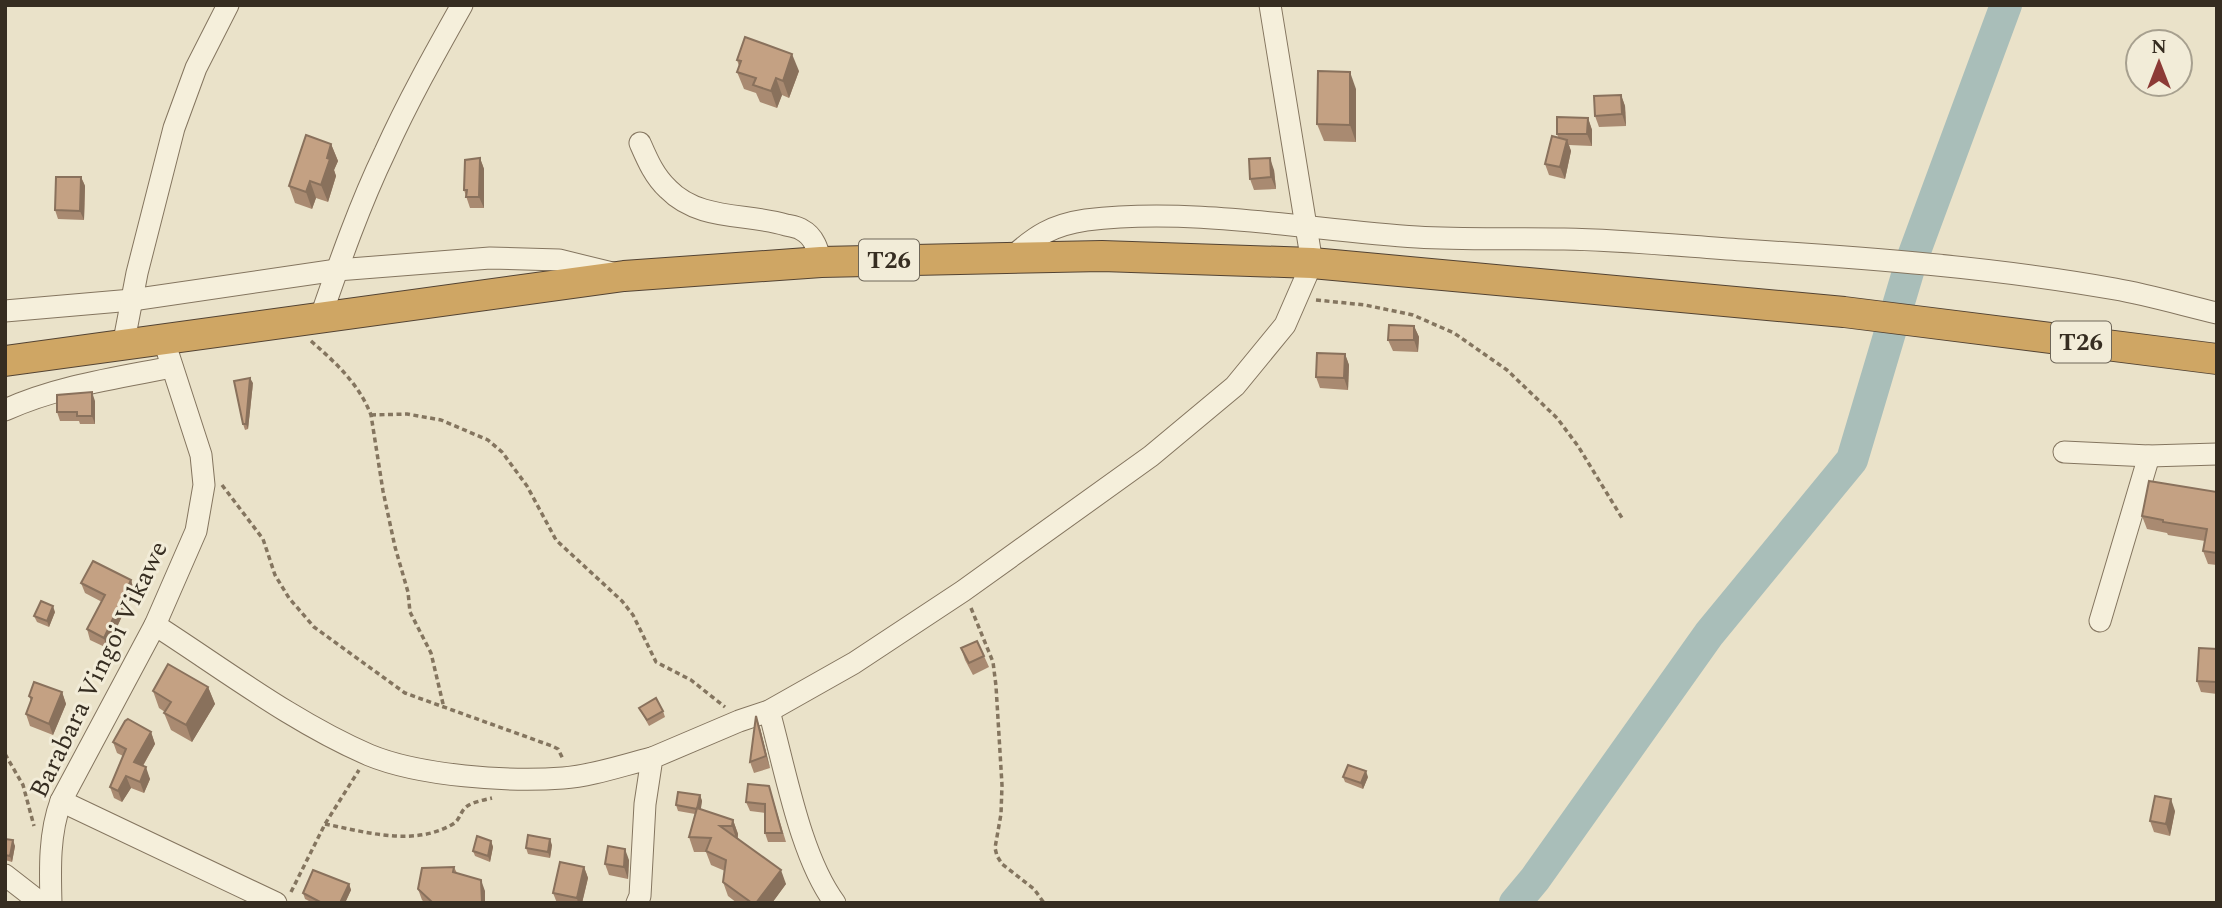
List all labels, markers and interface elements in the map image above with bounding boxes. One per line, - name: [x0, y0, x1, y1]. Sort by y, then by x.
- north arrow: [2124, 28, 2194, 98]
- text: N: [2151, 33, 2167, 62]
- road number: T26: [859, 240, 919, 281]
- road number: T26: [2051, 321, 2111, 362]
- street label: Barabara Vingoi Vikawe: [19, 534, 179, 805]

